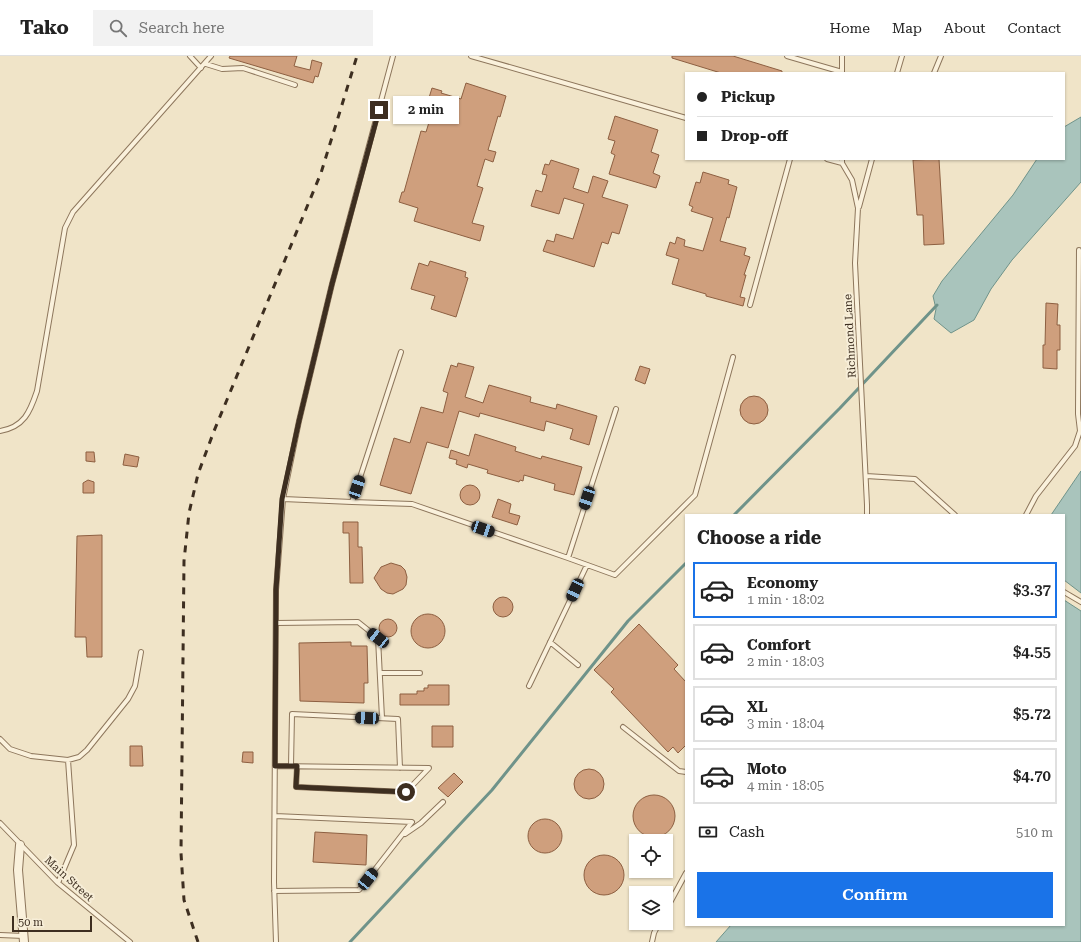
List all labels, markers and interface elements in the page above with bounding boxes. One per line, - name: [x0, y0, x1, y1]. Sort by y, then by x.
- search box: [93, 10, 373, 46]
- text: Tako: [20, 16, 69, 39]
- icon: search: [107, 17, 129, 39]
- text: Search here: [139, 19, 225, 37]
- text: Home: [829, 20, 870, 36]
- text: Map: [892, 20, 922, 36]
- text: About: [944, 20, 986, 36]
- text: Contact: [1008, 20, 1061, 36]
- text: Pickup: [721, 88, 775, 106]
- callout: 2 min: [393, 96, 459, 124]
- route end: [370, 101, 388, 119]
- text: 2 min: [408, 102, 444, 117]
- text: Drop-off: [721, 127, 788, 145]
- street label: Richmond Lane: [841, 294, 859, 378]
- car: [348, 474, 366, 500]
- car: [578, 485, 596, 511]
- car: [470, 519, 496, 539]
- text: Choose a ride: [697, 527, 821, 548]
- icon: car: [699, 572, 735, 608]
- text: Economy: [747, 574, 818, 592]
- car: [564, 577, 586, 603]
- text: $3.37: [1013, 581, 1051, 599]
- text: 1 min · 18:02: [747, 592, 824, 607]
- car: [365, 626, 391, 650]
- icon: car: [699, 634, 735, 670]
- text: Comfort: [747, 636, 811, 654]
- text: $4.55: [1013, 643, 1051, 661]
- text: 2 min · 18:03: [747, 654, 824, 669]
- icon: car: [699, 696, 735, 732]
- text: XL: [747, 698, 768, 716]
- text: $5.72: [1013, 705, 1051, 723]
- car: [355, 711, 379, 725]
- text: 3 min · 18:04: [747, 716, 824, 731]
- icon: car: [699, 758, 735, 794]
- text: Moto: [747, 760, 787, 778]
- text: $4.70: [1013, 767, 1051, 785]
- text: 4 min · 18:05: [747, 778, 824, 793]
- route start: [397, 783, 415, 801]
- icon: cash: [697, 821, 719, 843]
- text: Cash: [729, 823, 765, 841]
- text: 510 m: [1016, 825, 1053, 840]
- map controls: [629, 834, 673, 930]
- button: locate: [629, 834, 673, 878]
- street label: Main Street: [42, 854, 96, 904]
- car: [356, 866, 380, 892]
- button: Confirm: [697, 872, 1053, 918]
- button: layers: [629, 886, 673, 930]
- scale bar: [12, 914, 92, 933]
- text: 50 m: [18, 916, 43, 929]

